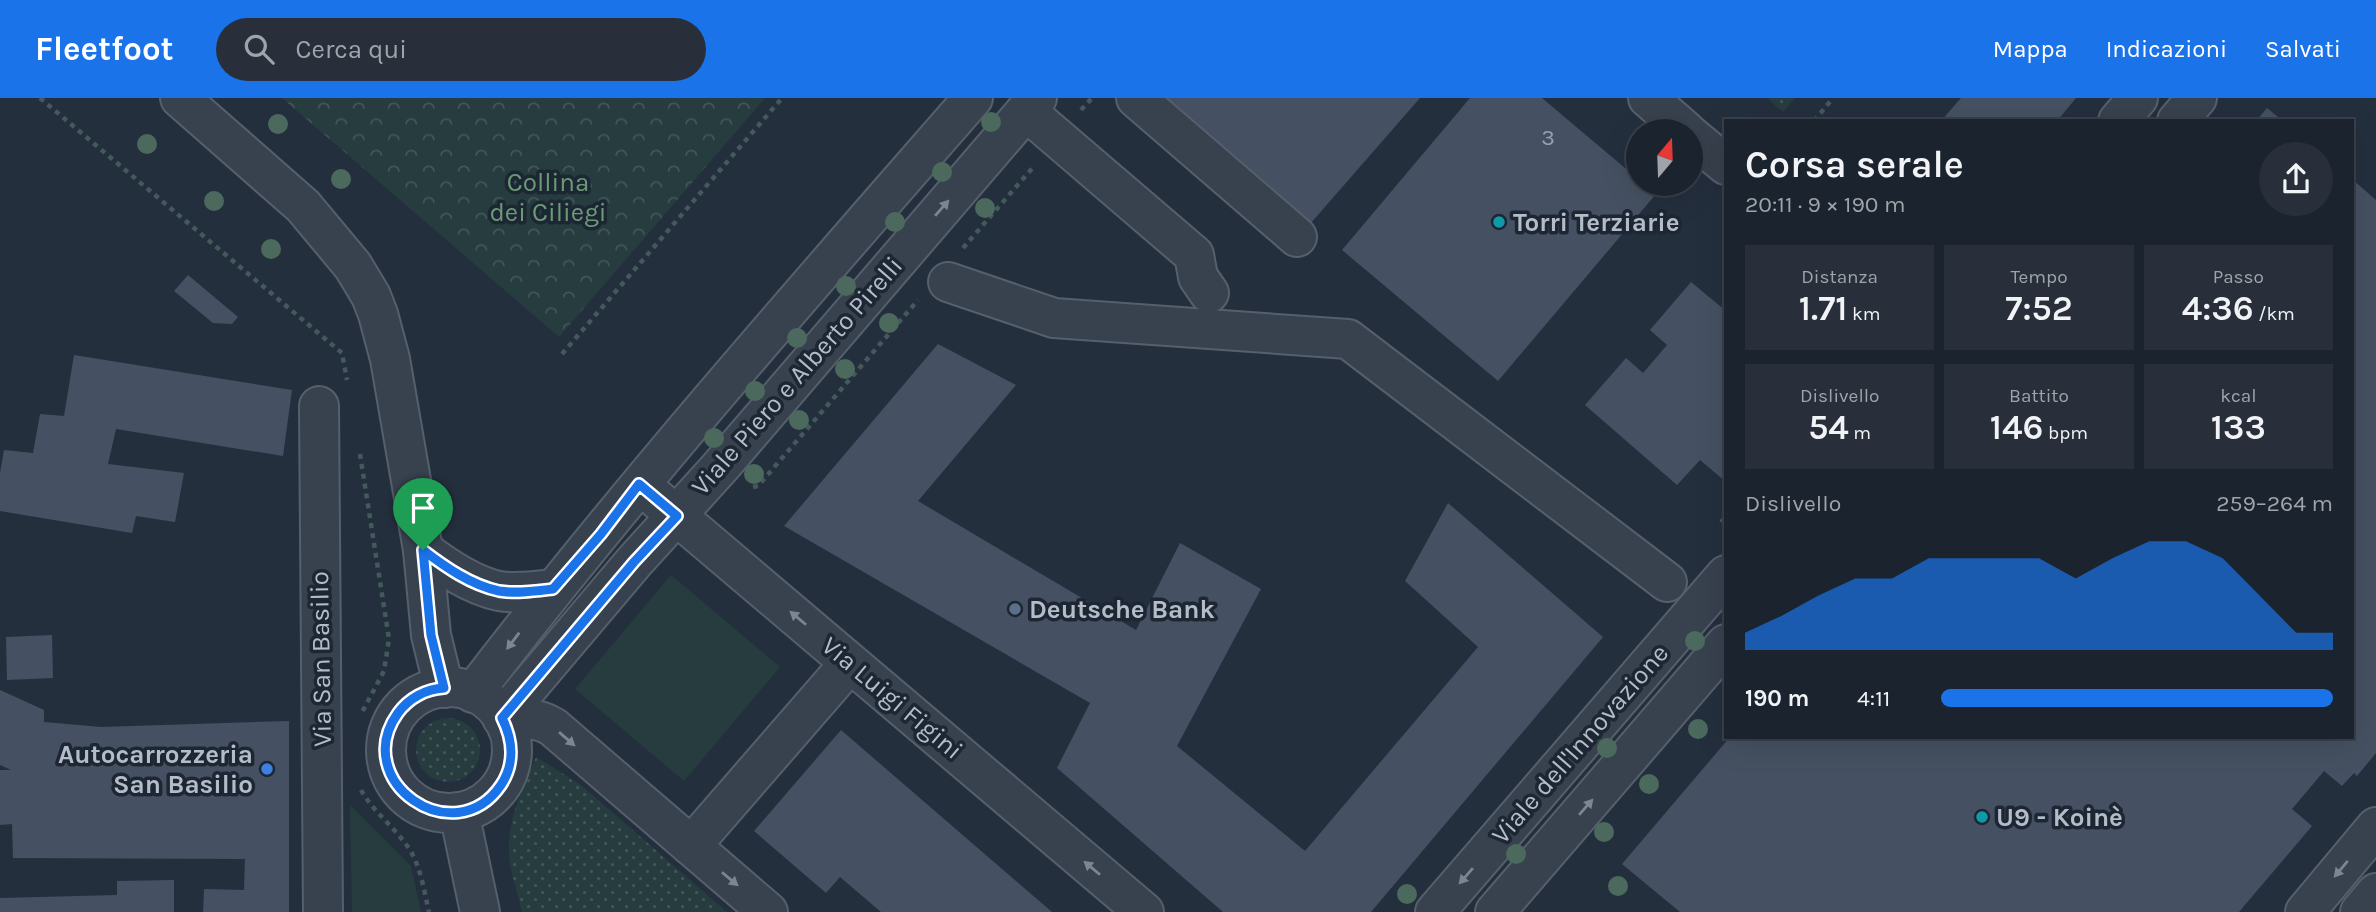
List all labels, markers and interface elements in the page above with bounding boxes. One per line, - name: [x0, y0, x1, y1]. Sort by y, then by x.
- search box: [216, 18, 706, 81]
- text: Fleetfoot: [35, 30, 174, 68]
- icon: search: [240, 30, 278, 68]
- text: Cerca qui: [296, 34, 407, 65]
- text: Mappa: [1993, 35, 2068, 63]
- text: Indicazioni: [2106, 35, 2227, 63]
- text: Salvati: [2265, 35, 2341, 63]
- north arrow: [1626, 119, 1703, 196]
- map controls: [1626, 119, 1703, 196]
- house number: 3: [1541, 124, 1555, 151]
- text: Corsa serale: [1745, 142, 1964, 187]
- button: share: [2259, 142, 2333, 216]
- park label: Collina dei Ciliegi: [489, 167, 607, 228]
- text: 20:11 · 9 × 190 m: [1745, 191, 1905, 218]
- one-way arrow: [934, 199, 950, 217]
- place label: Torri Terziarie: [1513, 207, 1679, 238]
- marker: Torri Terziarie: [1491, 214, 1507, 230]
- street label: Viale Piero e Alberto Pirelli: [685, 250, 909, 502]
- text: Distanza: [1801, 266, 1878, 288]
- text: Tempo: [2010, 266, 2068, 288]
- text: Passo: [2213, 266, 2264, 288]
- text: 1.71: [1799, 288, 1848, 329]
- text: 7:52: [2005, 288, 2073, 329]
- text: 4:36: [2182, 288, 2254, 329]
- text: km: [1848, 303, 1881, 325]
- text: /km: [2254, 303, 2295, 325]
- text: Dislivello: [1800, 385, 1879, 407]
- text: Battito: [2009, 385, 2069, 407]
- text: kcal: [2220, 385, 2256, 407]
- text: 54: [1808, 407, 1849, 448]
- text: 146: [1990, 407, 2043, 448]
- text: 133: [2211, 407, 2266, 448]
- text: m: [1849, 422, 1871, 444]
- text: bpm: [2043, 422, 2088, 444]
- pin: [393, 478, 453, 550]
- icon: arrive: [404, 489, 442, 527]
- text: Dislivello: [1745, 490, 1841, 517]
- text: 259–264 m: [2216, 490, 2333, 517]
- street label: Via San Basilio: [304, 571, 338, 747]
- place label: Deutsche Bank: [1029, 594, 1215, 625]
- marker: Deutsche Bank: [1007, 601, 1023, 617]
- one-way arrow: [789, 611, 807, 626]
- street label: Via Luigi Figini: [815, 630, 969, 766]
- one-way arrow: [507, 632, 521, 650]
- street label: Viale dell'Innovazione: [1485, 638, 1675, 850]
- text: 190 m: [1745, 685, 1809, 712]
- text: 4:11: [1857, 685, 1890, 712]
- one-way arrow: [558, 731, 576, 747]
- place label: Autocarrozzeria San Basilio: [58, 739, 253, 800]
- marker: Autocarrozzeria San Basilio: [259, 761, 275, 777]
- one-way arrow: [1578, 798, 1594, 816]
- place label: U9 - Koinè: [1996, 802, 2123, 833]
- marker: U9 - Koinè: [1974, 809, 1990, 825]
- one-way arrow: [1083, 860, 1101, 876]
- one-way arrow: [2333, 860, 2348, 878]
- one-way arrow: [1458, 867, 1474, 885]
- one-way arrow: [721, 871, 738, 886]

